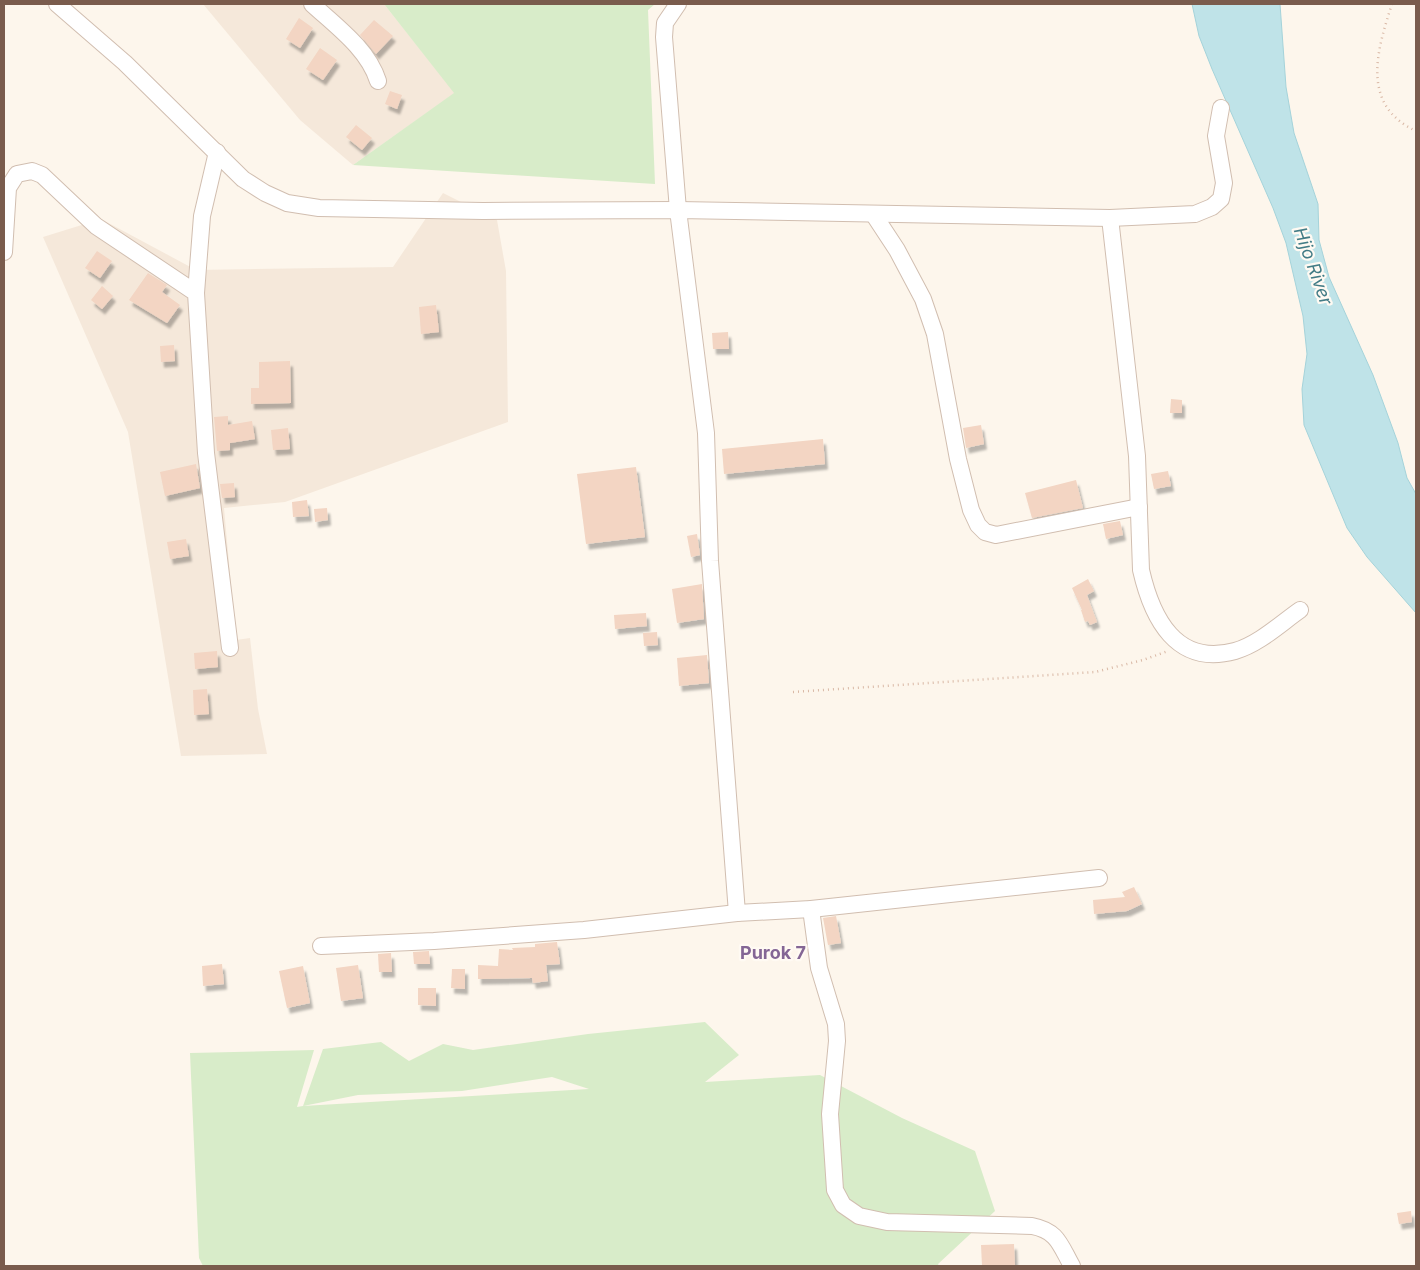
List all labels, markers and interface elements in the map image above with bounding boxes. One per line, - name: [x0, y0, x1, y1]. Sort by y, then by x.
- water label: Hijo River: [1290, 224, 1338, 309]
- district label: Purok 7: [740, 942, 806, 963]

